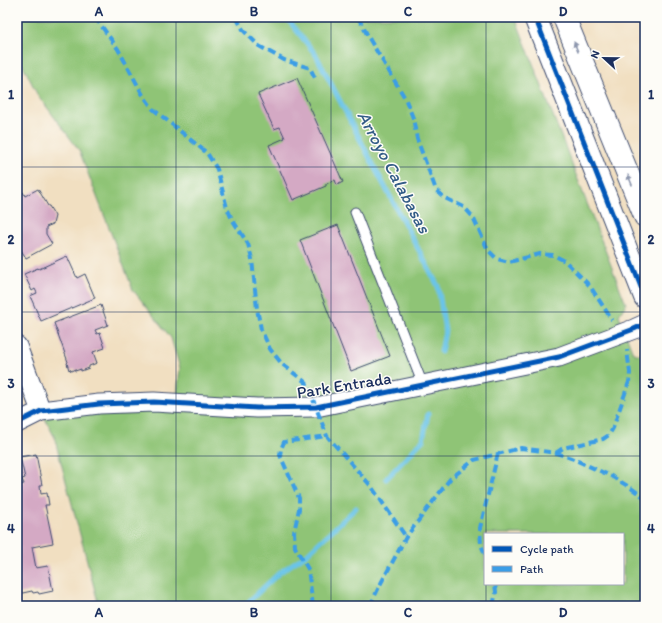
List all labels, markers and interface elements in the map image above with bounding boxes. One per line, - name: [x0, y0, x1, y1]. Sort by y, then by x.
- text: A: [94, 4, 104, 19]
- text: B: [250, 4, 259, 19]
- text: C: [404, 4, 413, 19]
- text: D: [559, 4, 568, 19]
- north arrow: [584, 38, 624, 78]
- one-way arrow: [573, 41, 579, 52]
- text: N: [588, 49, 603, 60]
- text: 1: [8, 87, 14, 102]
- text: 1: [648, 87, 654, 102]
- water label: Arroyo Calabasas: [352, 107, 436, 238]
- one-way arrow: [627, 174, 633, 186]
- text: 2: [8, 232, 15, 247]
- text: 2: [648, 232, 655, 247]
- street label: Park Entrada: [295, 368, 393, 402]
- text: 3: [7, 376, 15, 391]
- text: 3: [647, 376, 655, 391]
- text: 4: [7, 521, 15, 536]
- text: 4: [647, 521, 655, 536]
- legend: [484, 533, 624, 585]
- text: Cycle path: [520, 542, 574, 556]
- text: Path: [520, 562, 543, 576]
- text: A: [94, 605, 104, 620]
- text: B: [250, 605, 259, 620]
- text: C: [404, 605, 413, 620]
- text: D: [559, 605, 568, 620]

